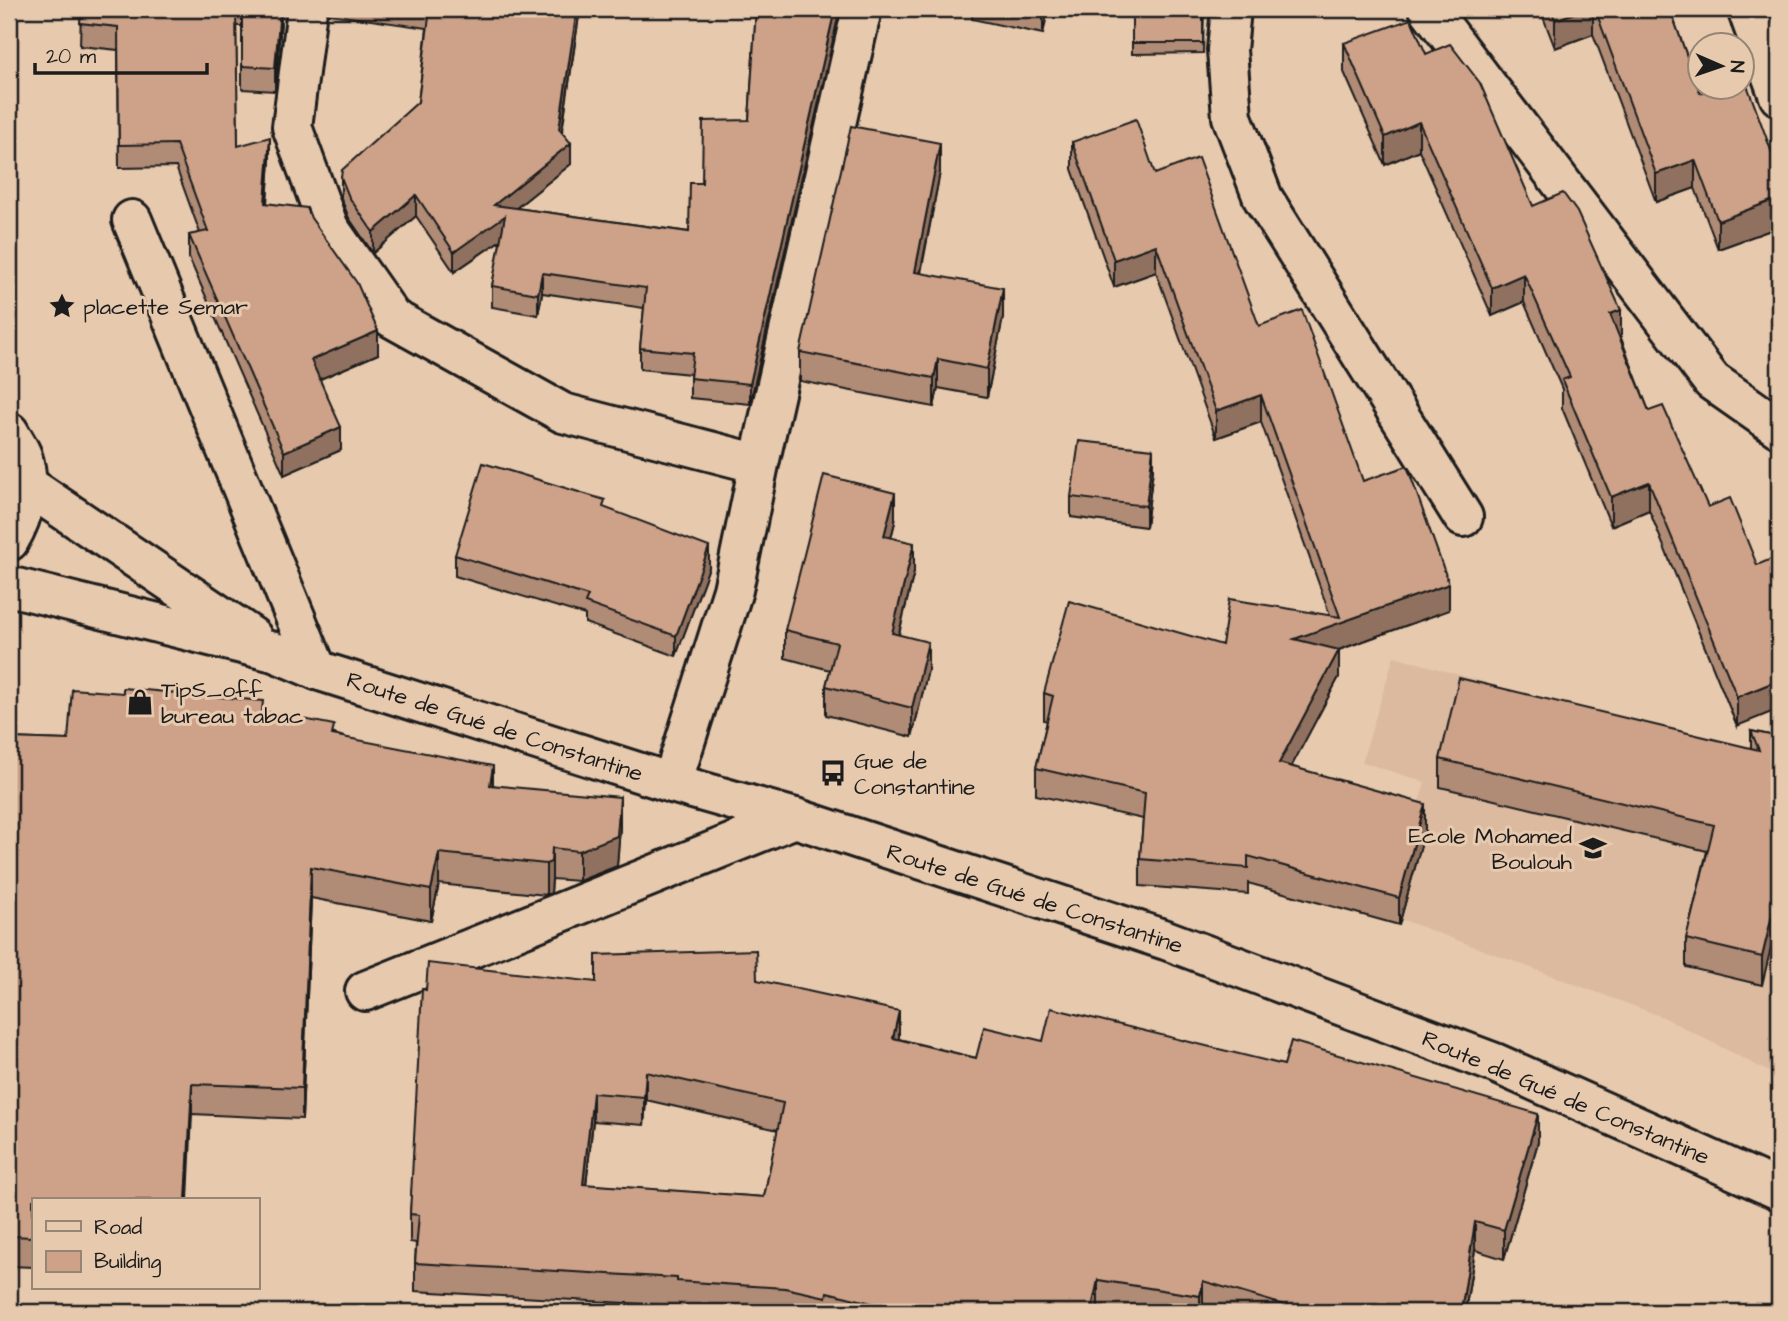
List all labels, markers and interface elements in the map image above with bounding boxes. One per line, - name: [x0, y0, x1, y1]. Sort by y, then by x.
- scale bar: [35, 32, 206, 76]
- north arrow: [1686, 32, 1756, 102]
- text: 20 m: [46, 42, 97, 71]
- text: N: [1723, 60, 1750, 73]
- place icon: placette Semar: [47, 291, 77, 321]
- place label: placette Semar: [83, 291, 248, 323]
- street label: Route de Gué de Constantine: [343, 664, 647, 790]
- place label: TipS_off bureau tabac: [161, 674, 304, 732]
- shop icon: TipS_off bureau tabac: [125, 687, 155, 717]
- place label: Gue de Constantine: [854, 745, 976, 803]
- bus stop icon: Gue de Constantine: [818, 758, 848, 788]
- place label: Ecole Mohamed Boulouh: [1408, 820, 1573, 878]
- school or university icon: Ecole Mohamed Boulouh: [1578, 833, 1608, 863]
- street label: Route de Gué de Constantine: [883, 836, 1187, 962]
- street label: Route de Gué de Constantine: [1417, 1023, 1714, 1173]
- legend: [32, 1198, 259, 1290]
- text: Road: [94, 1213, 142, 1242]
- text: Building: [94, 1247, 162, 1278]

